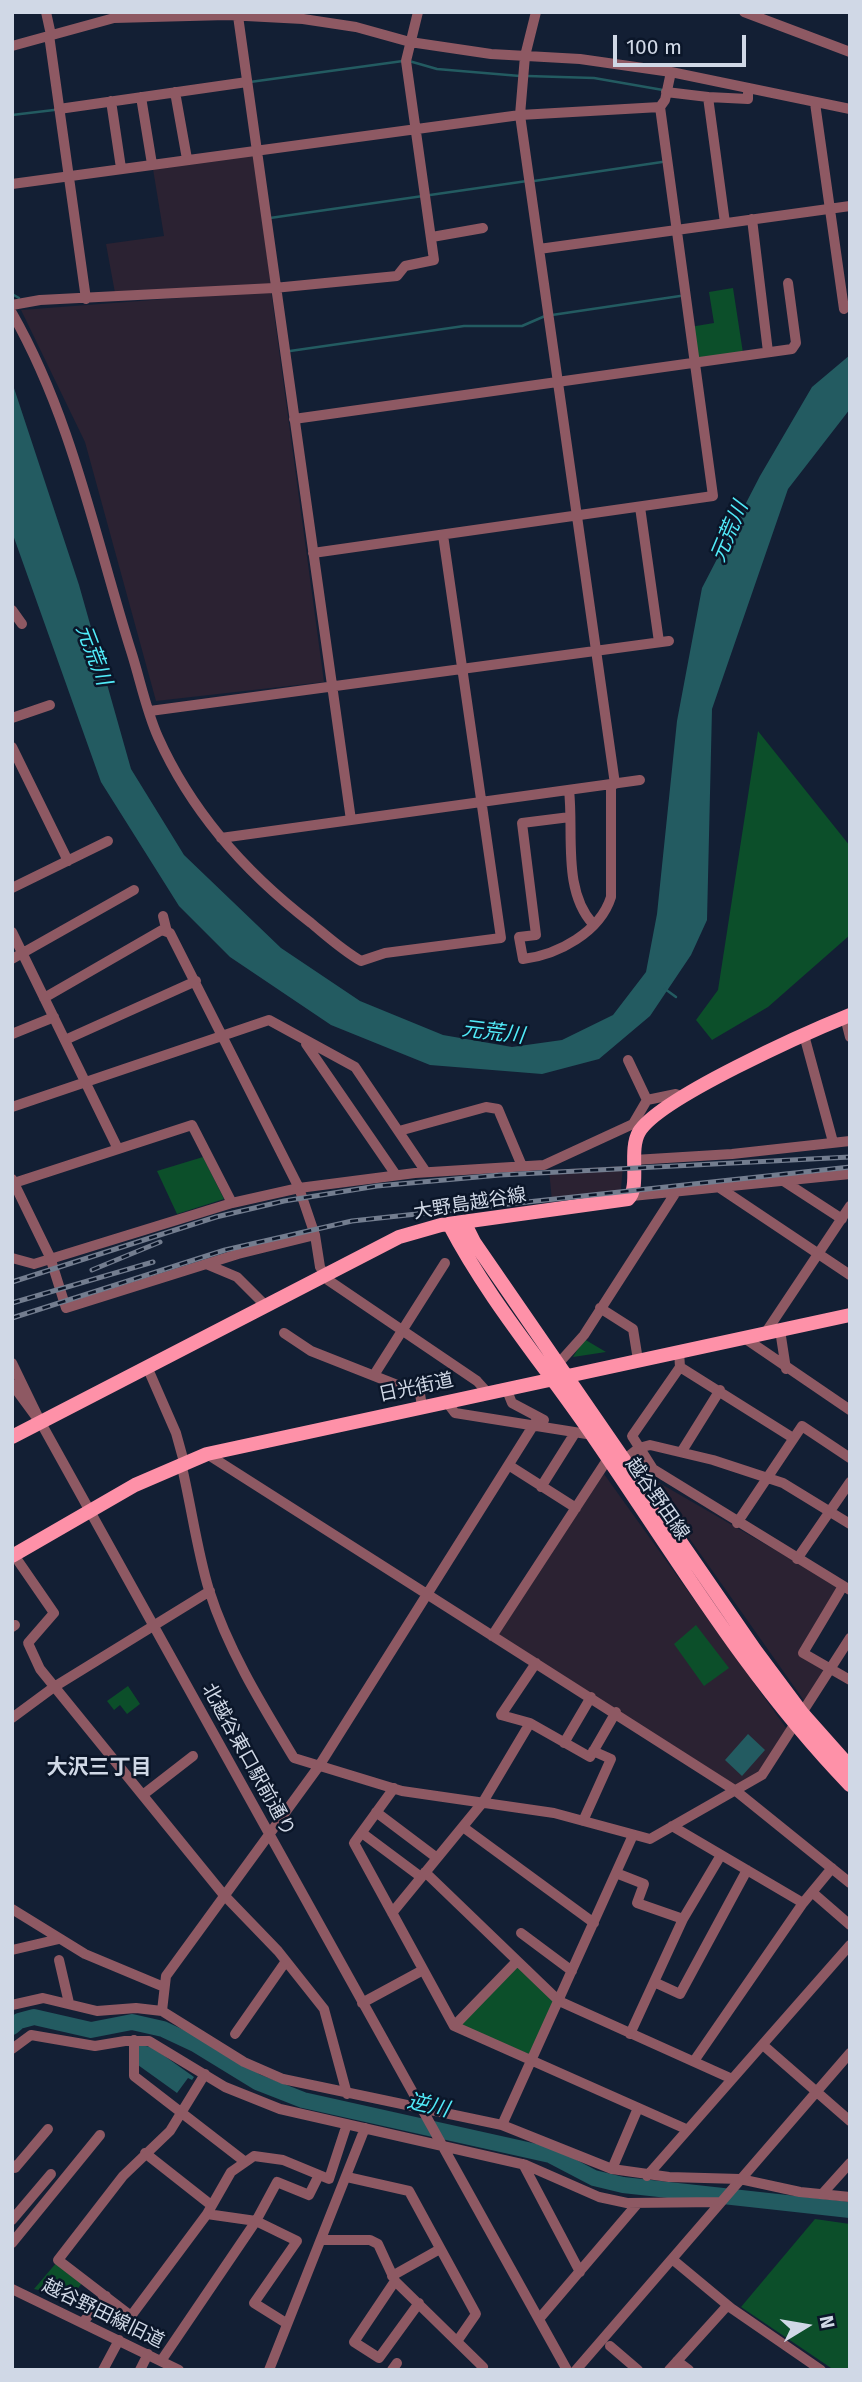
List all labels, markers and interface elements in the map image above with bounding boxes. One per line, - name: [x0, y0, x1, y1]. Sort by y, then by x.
- scale bar: [617, 21, 750, 65]
- text: 100 m: [626, 34, 682, 60]
- water label: 元荒川: [706, 498, 754, 566]
- water label: 元荒川: [70, 621, 116, 689]
- water label: 元荒川: [460, 1017, 526, 1049]
- street label: 大野島越谷線: [412, 1184, 528, 1224]
- street label: 日光街道: [376, 1369, 456, 1407]
- street label: 越谷野田線: [620, 1454, 694, 1544]
- street label: 北越谷東口駅前通り: [197, 1680, 299, 1840]
- district label: 大沢三丁目: [47, 1755, 151, 1781]
- water label: 逆川: [405, 2089, 451, 2123]
- street label: 越谷野田線旧道: [38, 2275, 168, 2353]
- north arrow: [771, 2291, 841, 2361]
- text: N: [815, 2314, 840, 2330]

